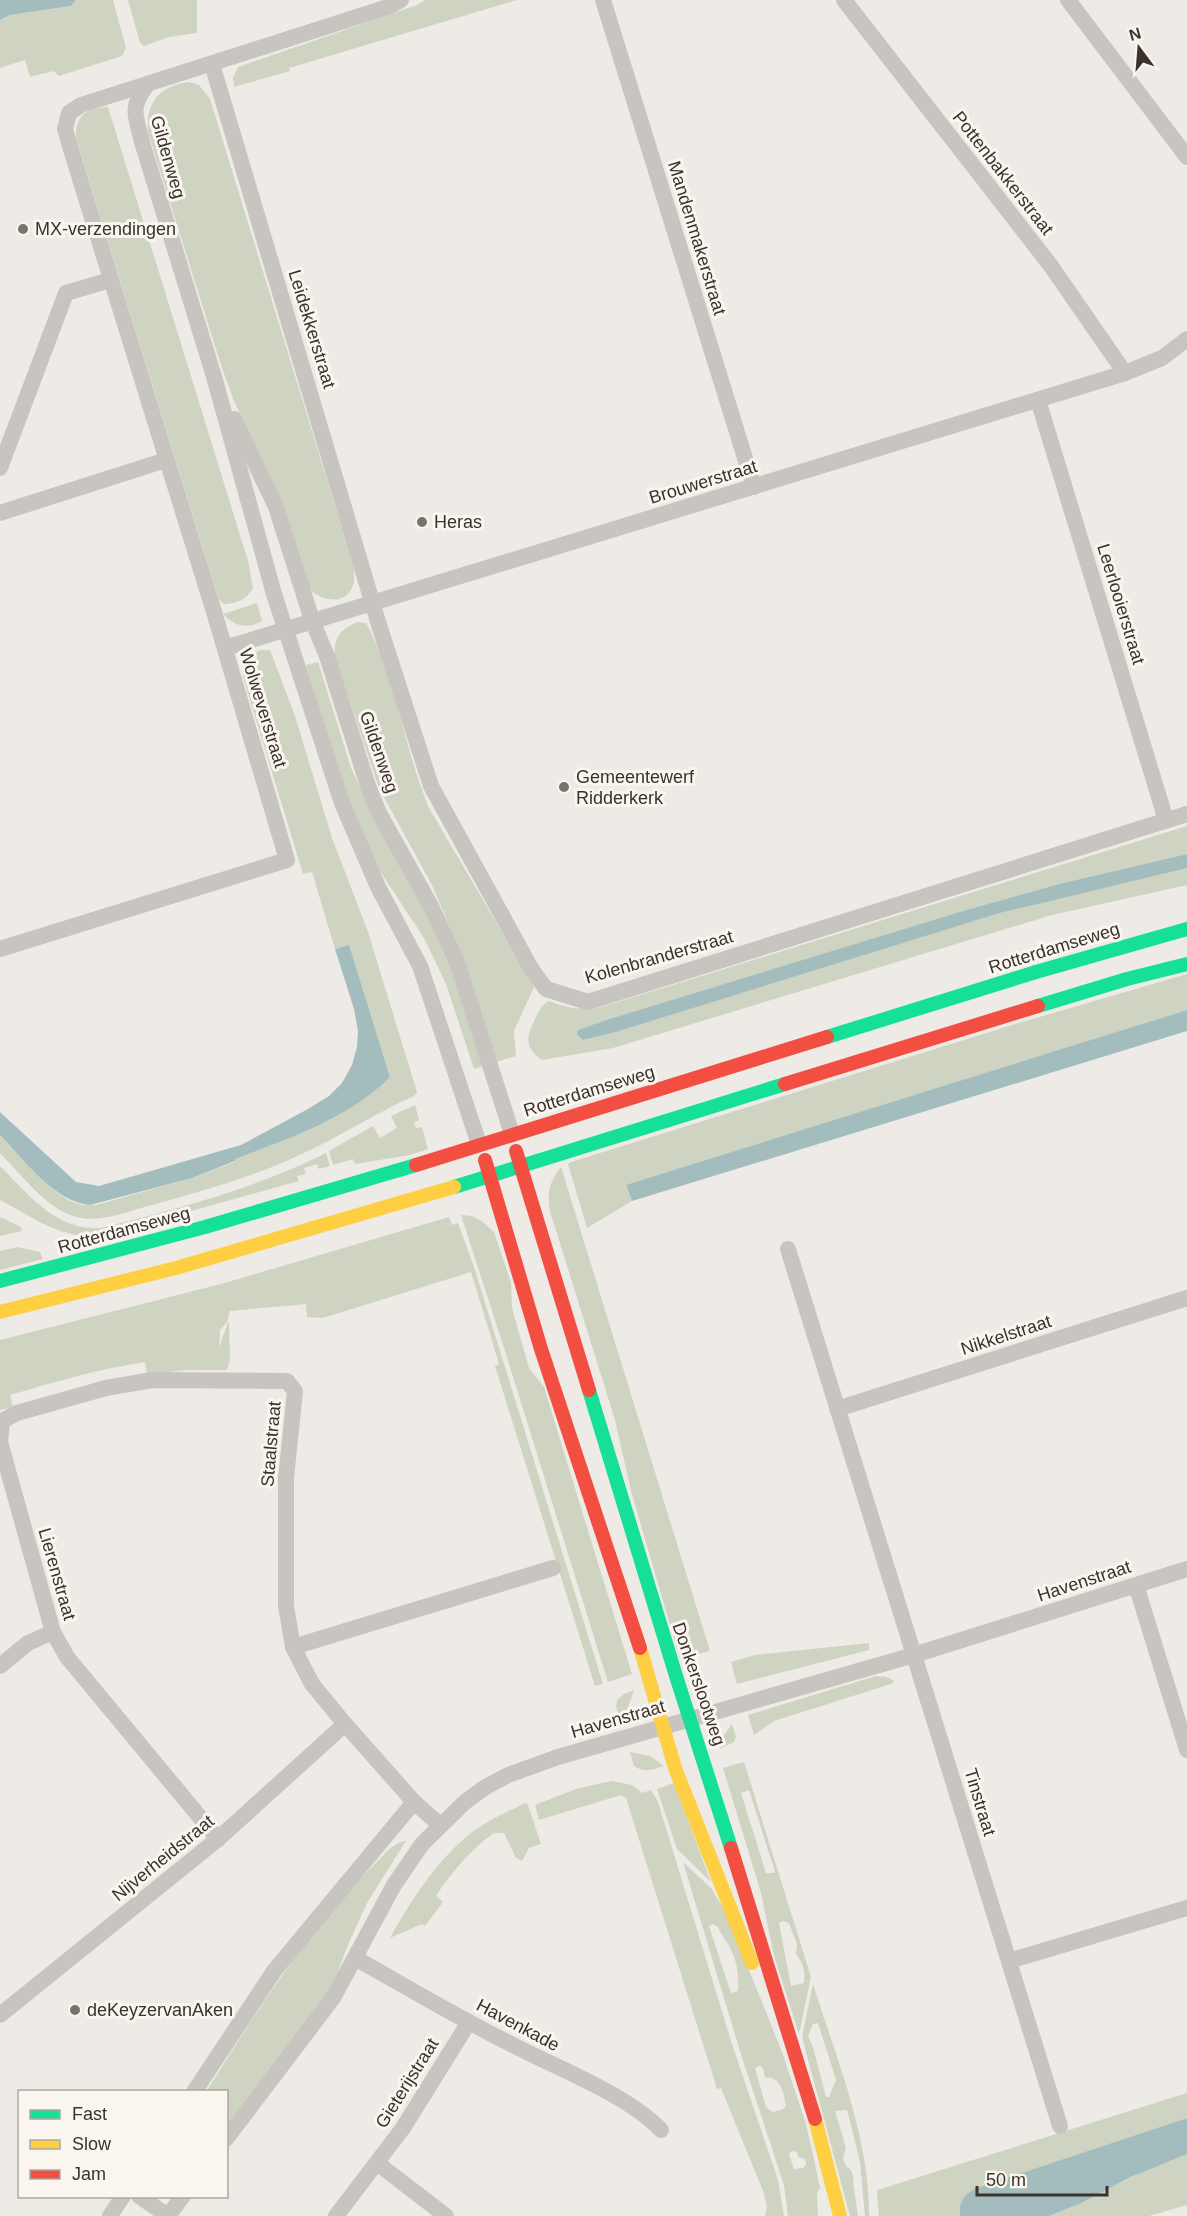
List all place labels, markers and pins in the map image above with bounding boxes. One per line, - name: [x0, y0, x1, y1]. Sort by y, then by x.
- place label: MX-verzendingen: [35, 219, 176, 239]
- marker: MX-verzendingen: [16, 222, 30, 236]
- place label: Heras: [434, 512, 482, 532]
- marker: Heras: [415, 515, 429, 529]
- place label: Gemeentewerf Ridderkerk: [576, 767, 695, 808]
- marker: Gemeentewerf Ridderkerk: [557, 780, 571, 794]
- place label: deKeyzervanAken: [87, 2000, 233, 2020]
- marker: deKeyzervanAken: [68, 2003, 82, 2017]

